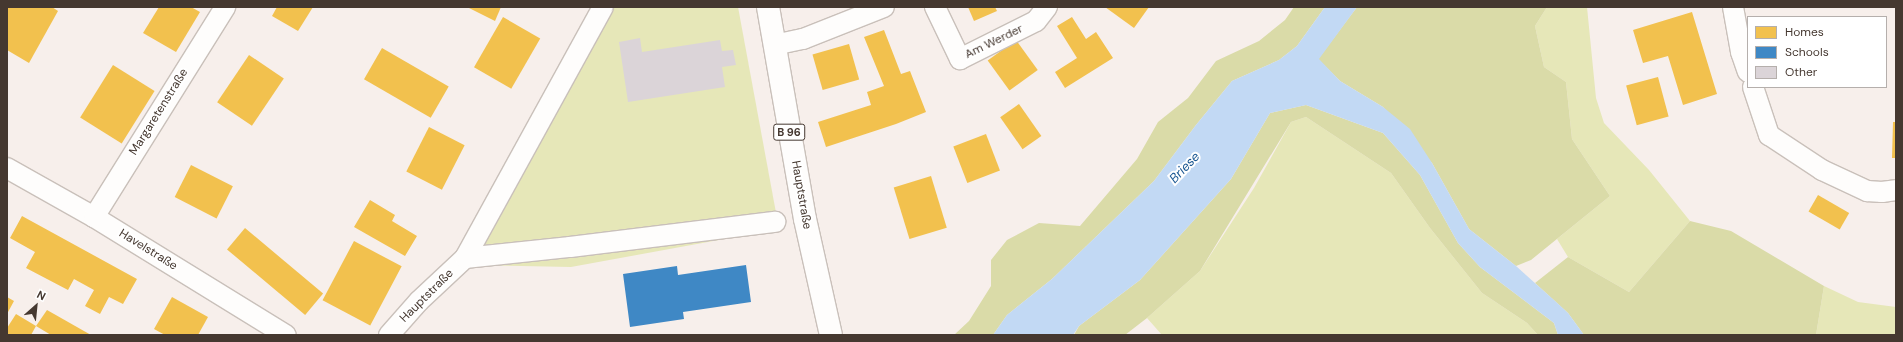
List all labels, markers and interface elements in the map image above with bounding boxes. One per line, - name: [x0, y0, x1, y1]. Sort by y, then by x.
- legend: [1747, 16, 1887, 88]
- street label: Am Werder: [963, 22, 1025, 62]
- text: Homes: [1785, 24, 1824, 40]
- text: Schools: [1785, 44, 1829, 60]
- text: Other: [1785, 64, 1817, 80]
- street label: Margaretenstraße: [127, 66, 191, 158]
- road number: B 96: [773, 123, 805, 141]
- water label: Briese: [1167, 149, 1203, 187]
- street label: Hauptstraße: [788, 159, 814, 231]
- street label: Havelstraße: [116, 226, 180, 274]
- street label: Hauptstraße: [397, 266, 457, 326]
- north arrow: [16, 286, 56, 326]
- text: N: [35, 287, 48, 303]

